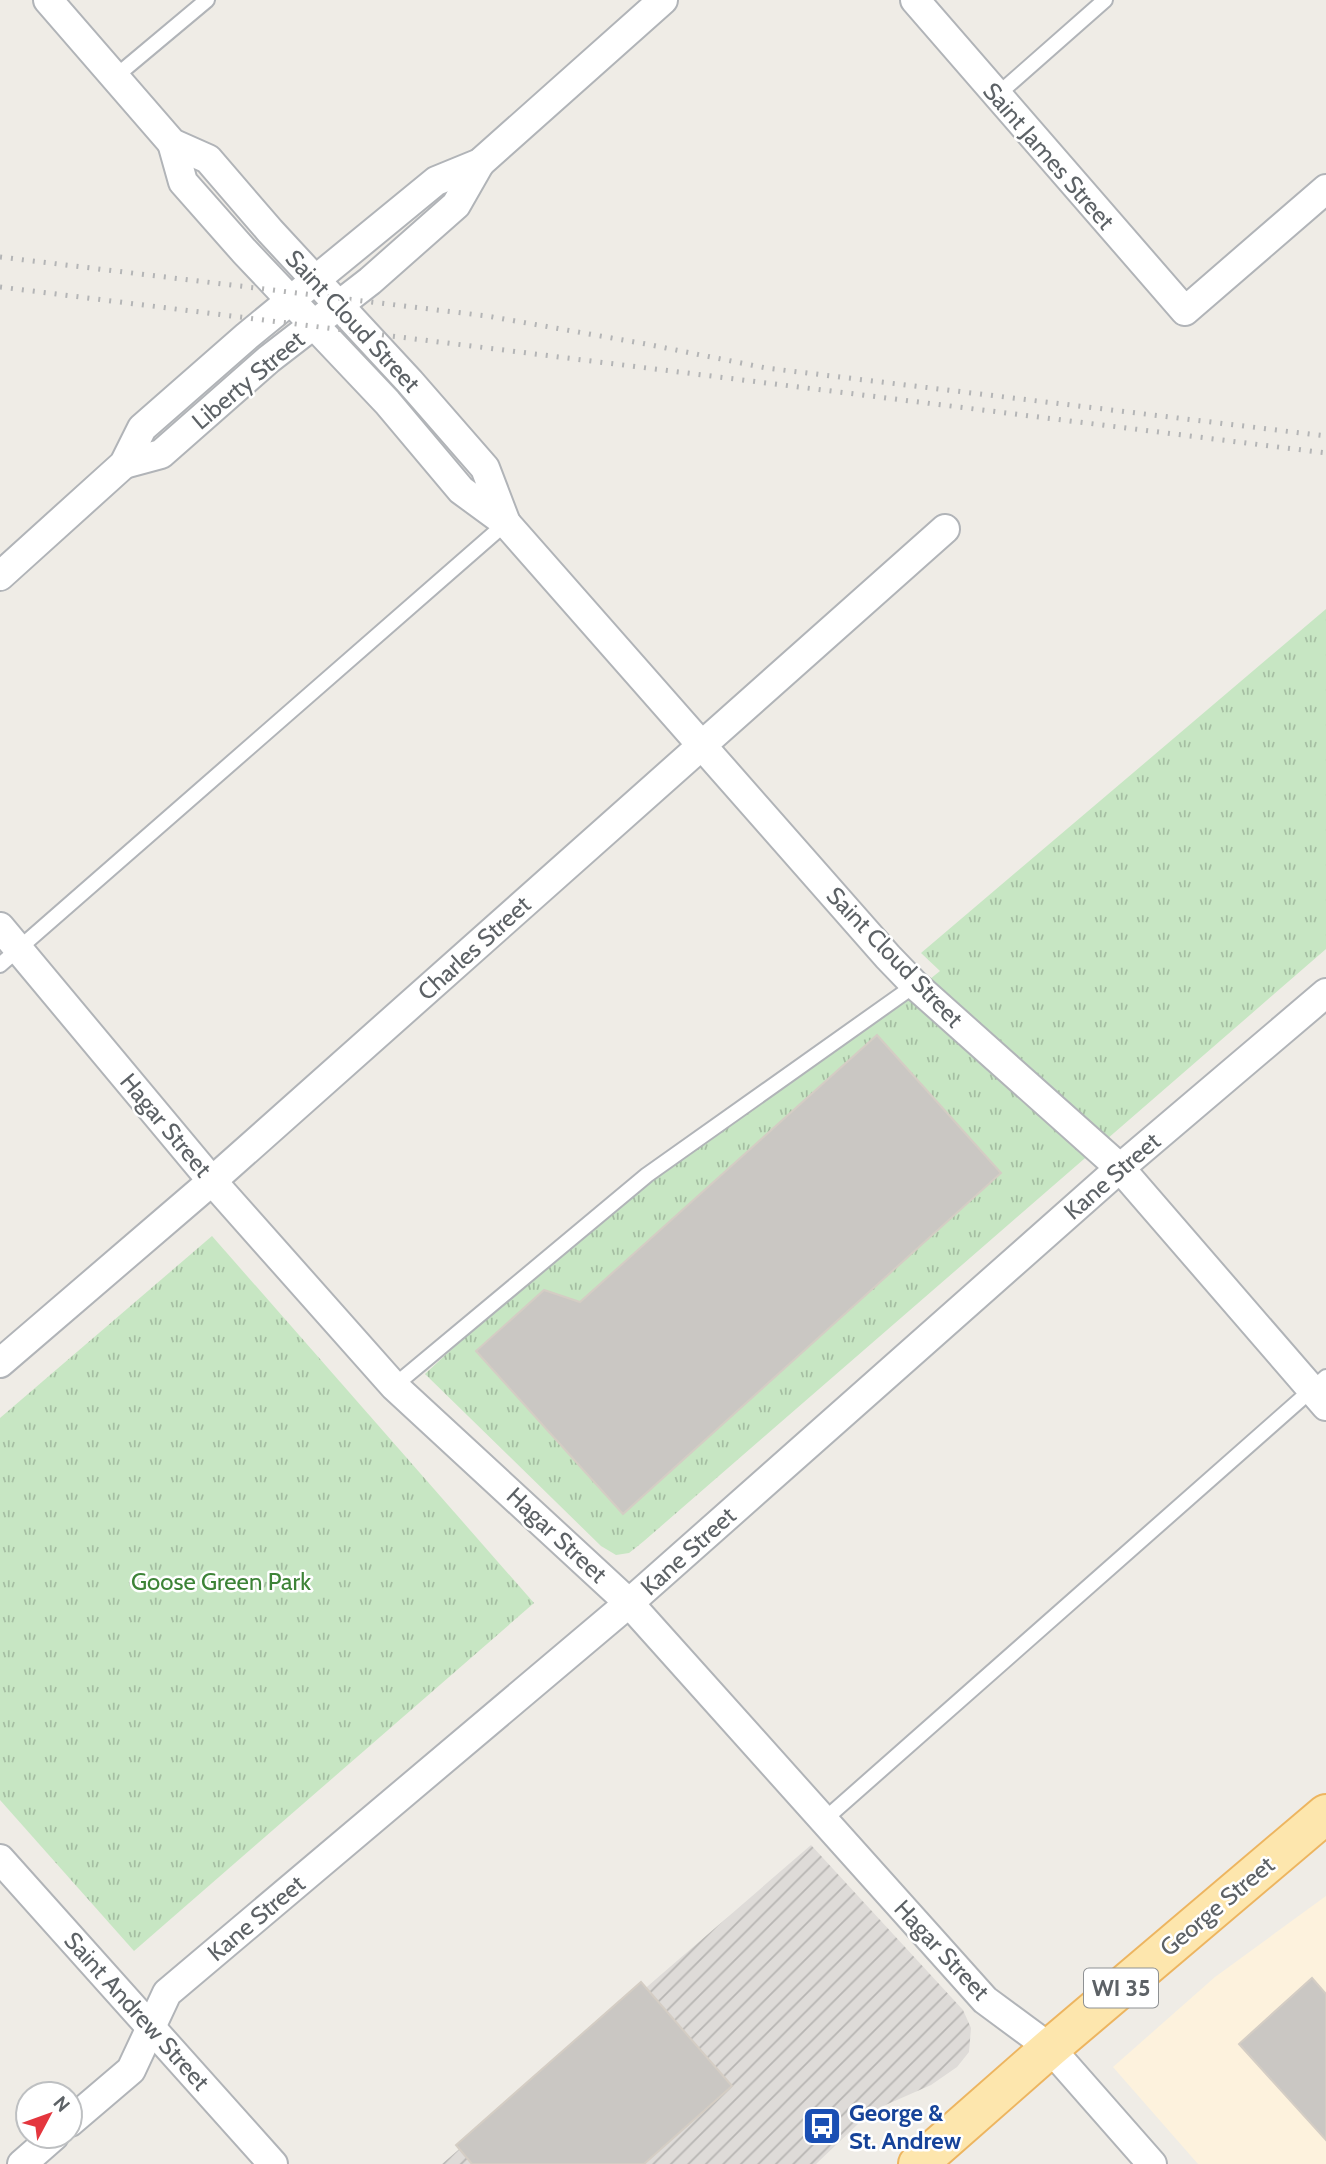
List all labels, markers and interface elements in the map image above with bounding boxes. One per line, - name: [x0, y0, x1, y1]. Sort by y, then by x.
- street label: Saint James Street: [977, 77, 1121, 235]
- street label: Saint Cloud Street: [280, 244, 426, 398]
- street label: Liberty Street: [186, 325, 310, 435]
- street label: Saint Cloud Street: [821, 881, 969, 1033]
- street label: Charles Street: [412, 890, 536, 1006]
- street label: Hagar Street: [114, 1067, 218, 1183]
- street label: Kane Street: [1058, 1126, 1166, 1226]
- street label: Hagar Street: [501, 1481, 613, 1589]
- street label: Kane Street: [634, 1501, 742, 1601]
- park label: Goose Green Park: [131, 1567, 311, 1596]
- street label: George Street: [1154, 1850, 1280, 1962]
- street label: Kane Street: [202, 1869, 310, 1967]
- street label: Hagar Street: [888, 1894, 996, 2006]
- street label: Saint Andrew Street: [58, 1926, 216, 2096]
- road number: WI 35: [1084, 1968, 1158, 2008]
- north arrow: [14, 2080, 84, 2150]
- text: N: [48, 2092, 75, 2117]
- place label: George & St. Andrew: [849, 2098, 962, 2155]
- bus stop icon: George & St. Andrew: [801, 2105, 843, 2147]

